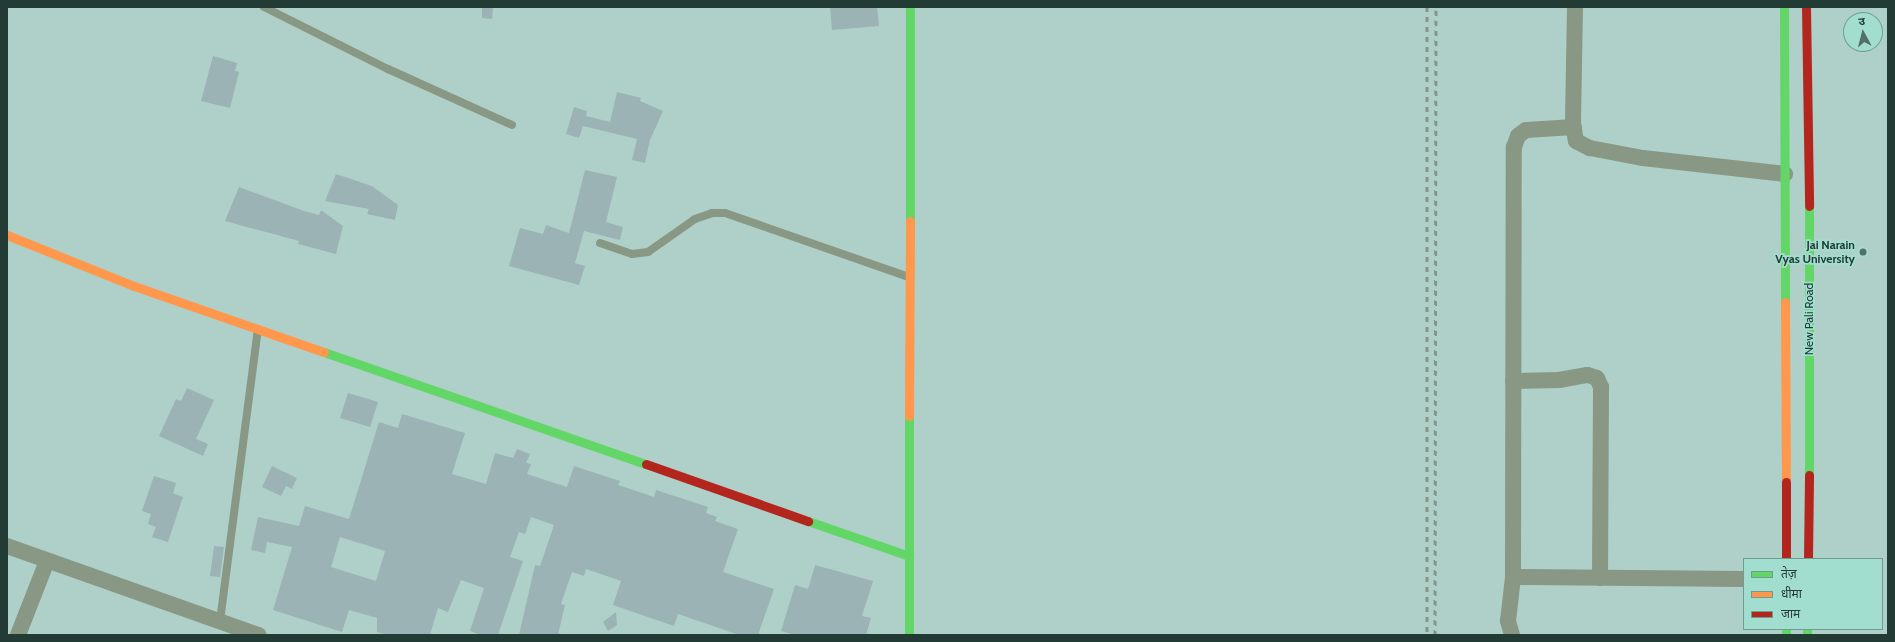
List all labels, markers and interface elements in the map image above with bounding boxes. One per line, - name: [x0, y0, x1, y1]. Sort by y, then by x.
- north arrow: [1843, 12, 1883, 52]
- text: उ: [1858, 14, 1866, 28]
- place label: Jai Narain Vyas University: [1775, 238, 1855, 266]
- marker: Jai Narain Vyas University: [1858, 247, 1868, 257]
- street label: New Pali Road: [1802, 283, 1816, 355]
- legend: [1743, 558, 1883, 630]
- text: तेज़: [1781, 566, 1797, 581]
- text: धीमा: [1781, 586, 1802, 601]
- text: जाम: [1781, 606, 1800, 621]

